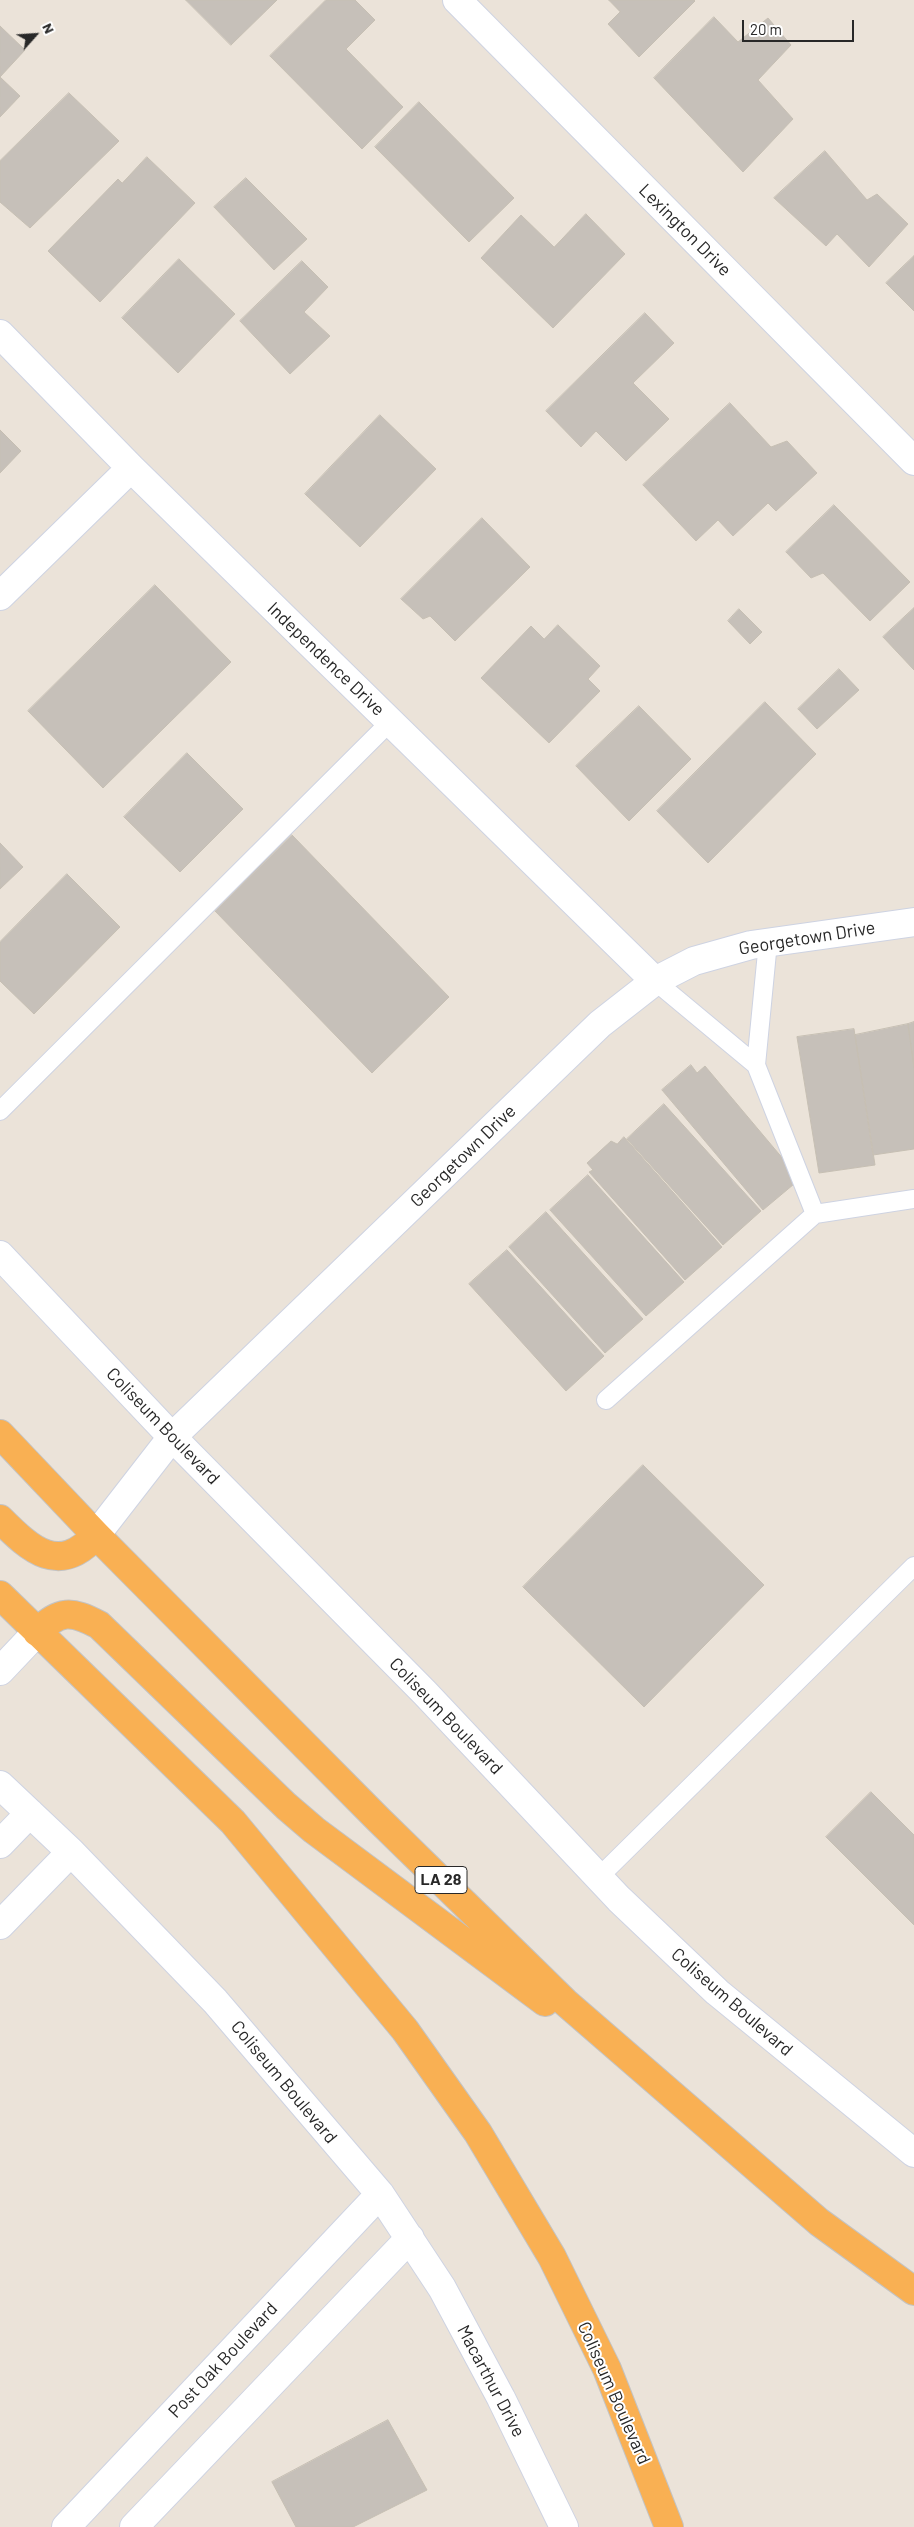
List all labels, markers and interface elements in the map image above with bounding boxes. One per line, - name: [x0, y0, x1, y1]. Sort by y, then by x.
- north arrow: [10, 10, 60, 60]
- scale bar: [744, 10, 856, 42]
- text: N: [39, 20, 59, 36]
- text: 20 m: [750, 20, 782, 38]
- street label: Lexington Drive: [634, 179, 736, 281]
- street label: Independence Drive: [263, 598, 389, 720]
- street label: Georgetown Drive: [737, 917, 877, 959]
- street label: Georgetown Drive: [406, 1100, 520, 1212]
- street label: Coliseum Boulevard: [102, 1363, 224, 1489]
- street label: Coliseum Boulevard: [385, 1653, 507, 1779]
- road number: LA 28: [415, 1866, 467, 1894]
- street label: Coliseum Boulevard: [667, 1943, 797, 2061]
- street label: Coliseum Boulevard: [226, 2016, 342, 2148]
- street label: Post Oak Boulevard: [164, 2298, 282, 2422]
- street label: Coliseum Boulevard: [573, 2318, 655, 2468]
- street label: Macarthur Drive: [452, 2321, 530, 2441]

